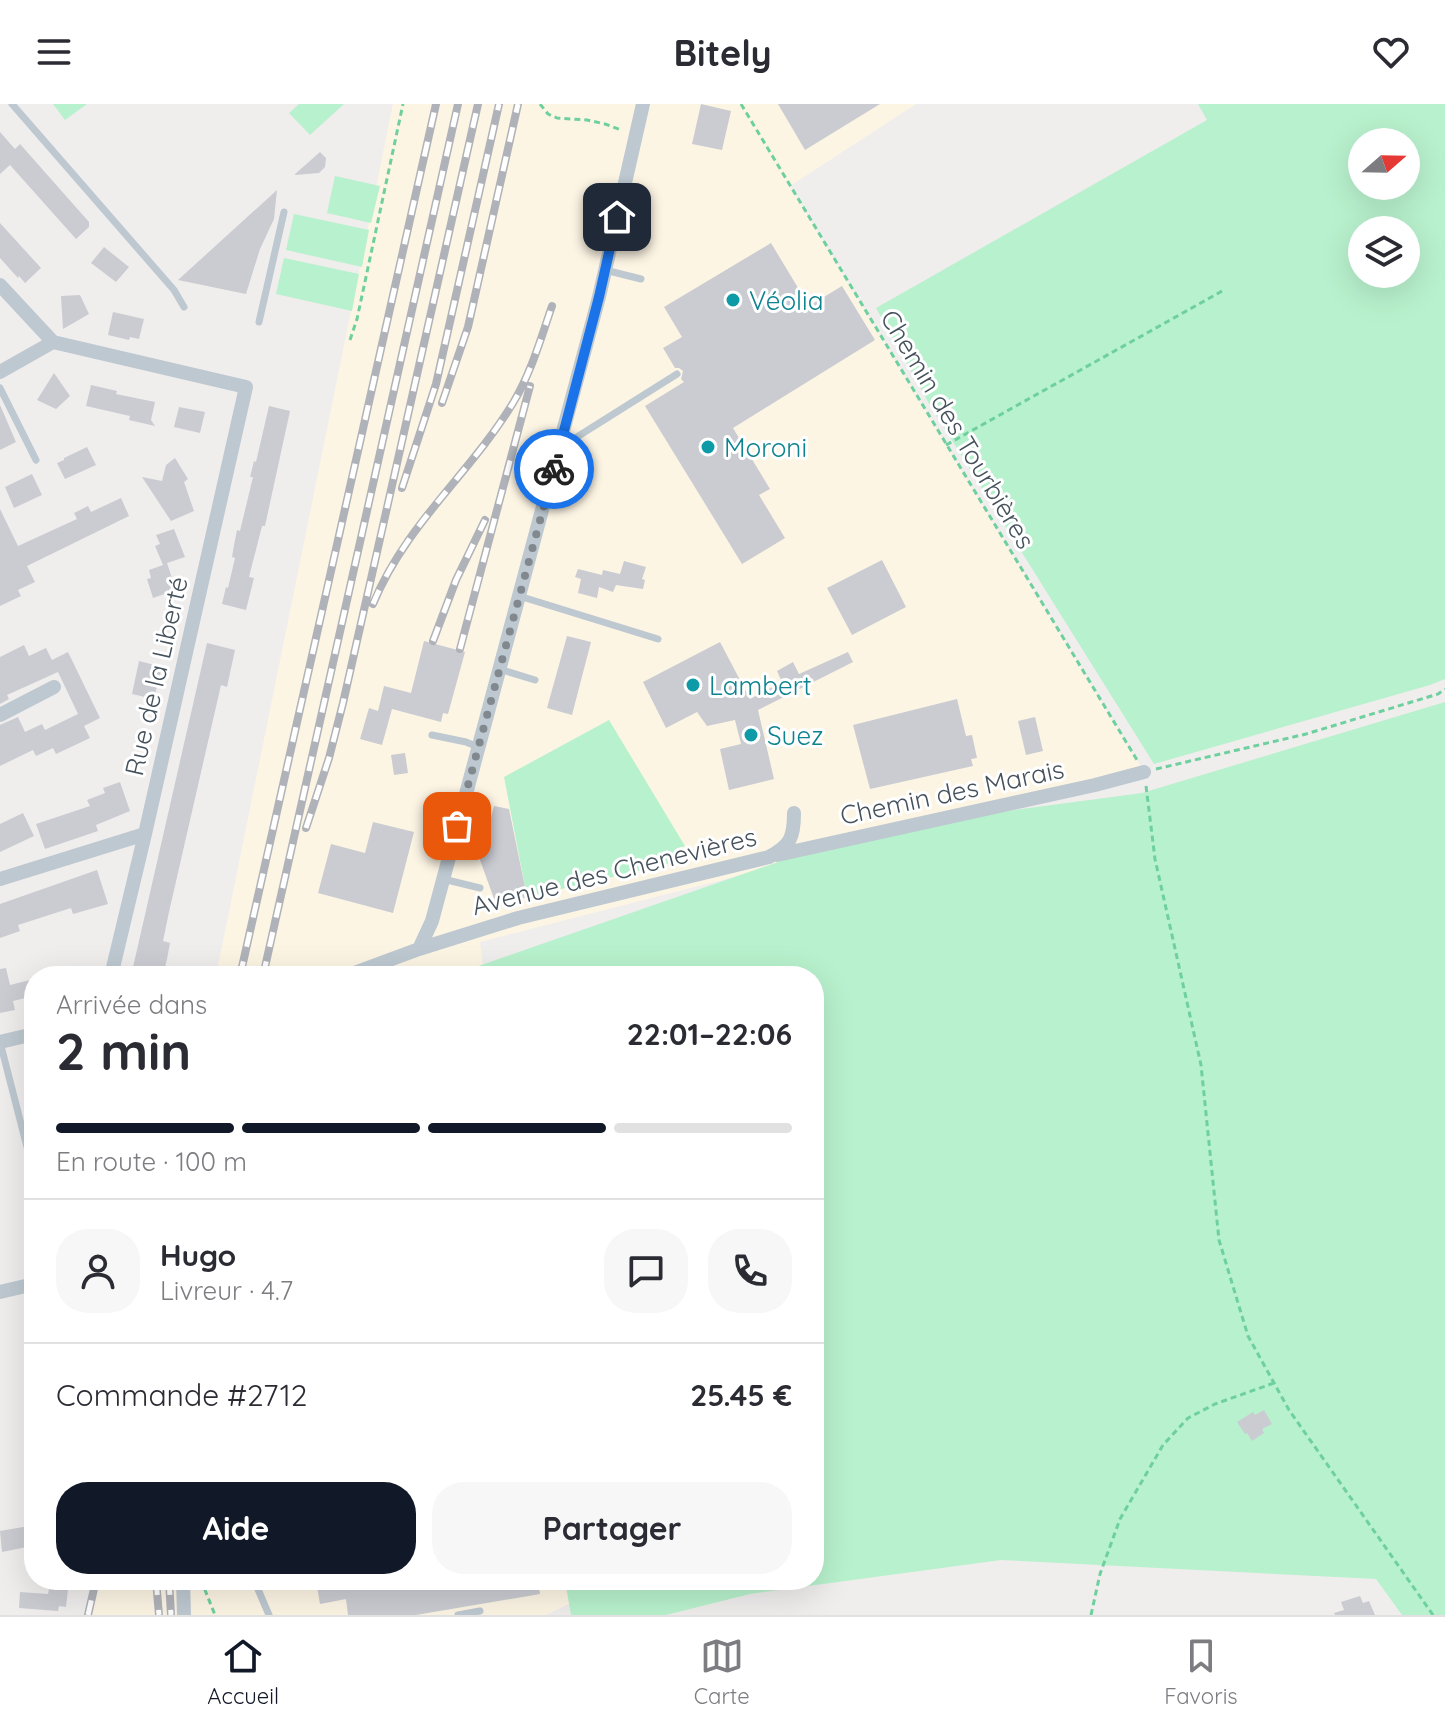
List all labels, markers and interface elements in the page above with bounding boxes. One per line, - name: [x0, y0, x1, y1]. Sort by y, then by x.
- icon: menu: [32, 30, 76, 74]
- text: Bitely: [673, 30, 772, 75]
- icon: heart: [1369, 30, 1413, 74]
- north arrow: [1348, 128, 1420, 200]
- map controls: [1348, 128, 1420, 288]
- pin: [583, 183, 651, 251]
- icon: home: [595, 195, 639, 239]
- button: layers: [1348, 216, 1420, 288]
- place label: Véolia: [749, 284, 823, 317]
- marker: Véolia: [724, 291, 742, 309]
- street label: Chemin des Tourbières: [874, 303, 1042, 555]
- courier: [514, 429, 594, 509]
- place label: Moroni: [724, 431, 807, 464]
- marker: Moroni: [699, 438, 717, 456]
- icon: bike: [532, 447, 576, 491]
- street label: Rue de la Liberté: [117, 573, 195, 779]
- place label: Lambert: [709, 669, 812, 702]
- marker: Lambert: [684, 676, 702, 694]
- place label: Suez: [767, 719, 824, 752]
- marker: Suez: [742, 726, 760, 744]
- street label: Chemin des Marais: [837, 752, 1067, 832]
- pin: [423, 792, 491, 860]
- icon: bag: [435, 804, 479, 848]
- street label: Avenue des Chenevières: [468, 820, 760, 922]
- text: Arrivée dans: [56, 988, 207, 1021]
- text: 22:01–22:06: [627, 1015, 792, 1053]
- text: 2 min: [56, 1018, 191, 1083]
- text: En route · 100 m: [56, 1145, 247, 1178]
- button: person: [56, 1229, 140, 1313]
- button: chat: [604, 1229, 688, 1313]
- button: phone: [708, 1229, 792, 1313]
- text: Hugo: [160, 1236, 236, 1274]
- text: Livreur · 4.7: [160, 1274, 293, 1307]
- text: Commande #2712: [56, 1376, 307, 1414]
- text: 25.45 €: [690, 1376, 792, 1414]
- button: Aide: [56, 1482, 416, 1574]
- button: Partager: [432, 1482, 792, 1574]
- tab: Accueil: [207, 1634, 279, 1710]
- tab: Carte: [694, 1634, 750, 1710]
- tab: Favoris: [1164, 1634, 1238, 1710]

